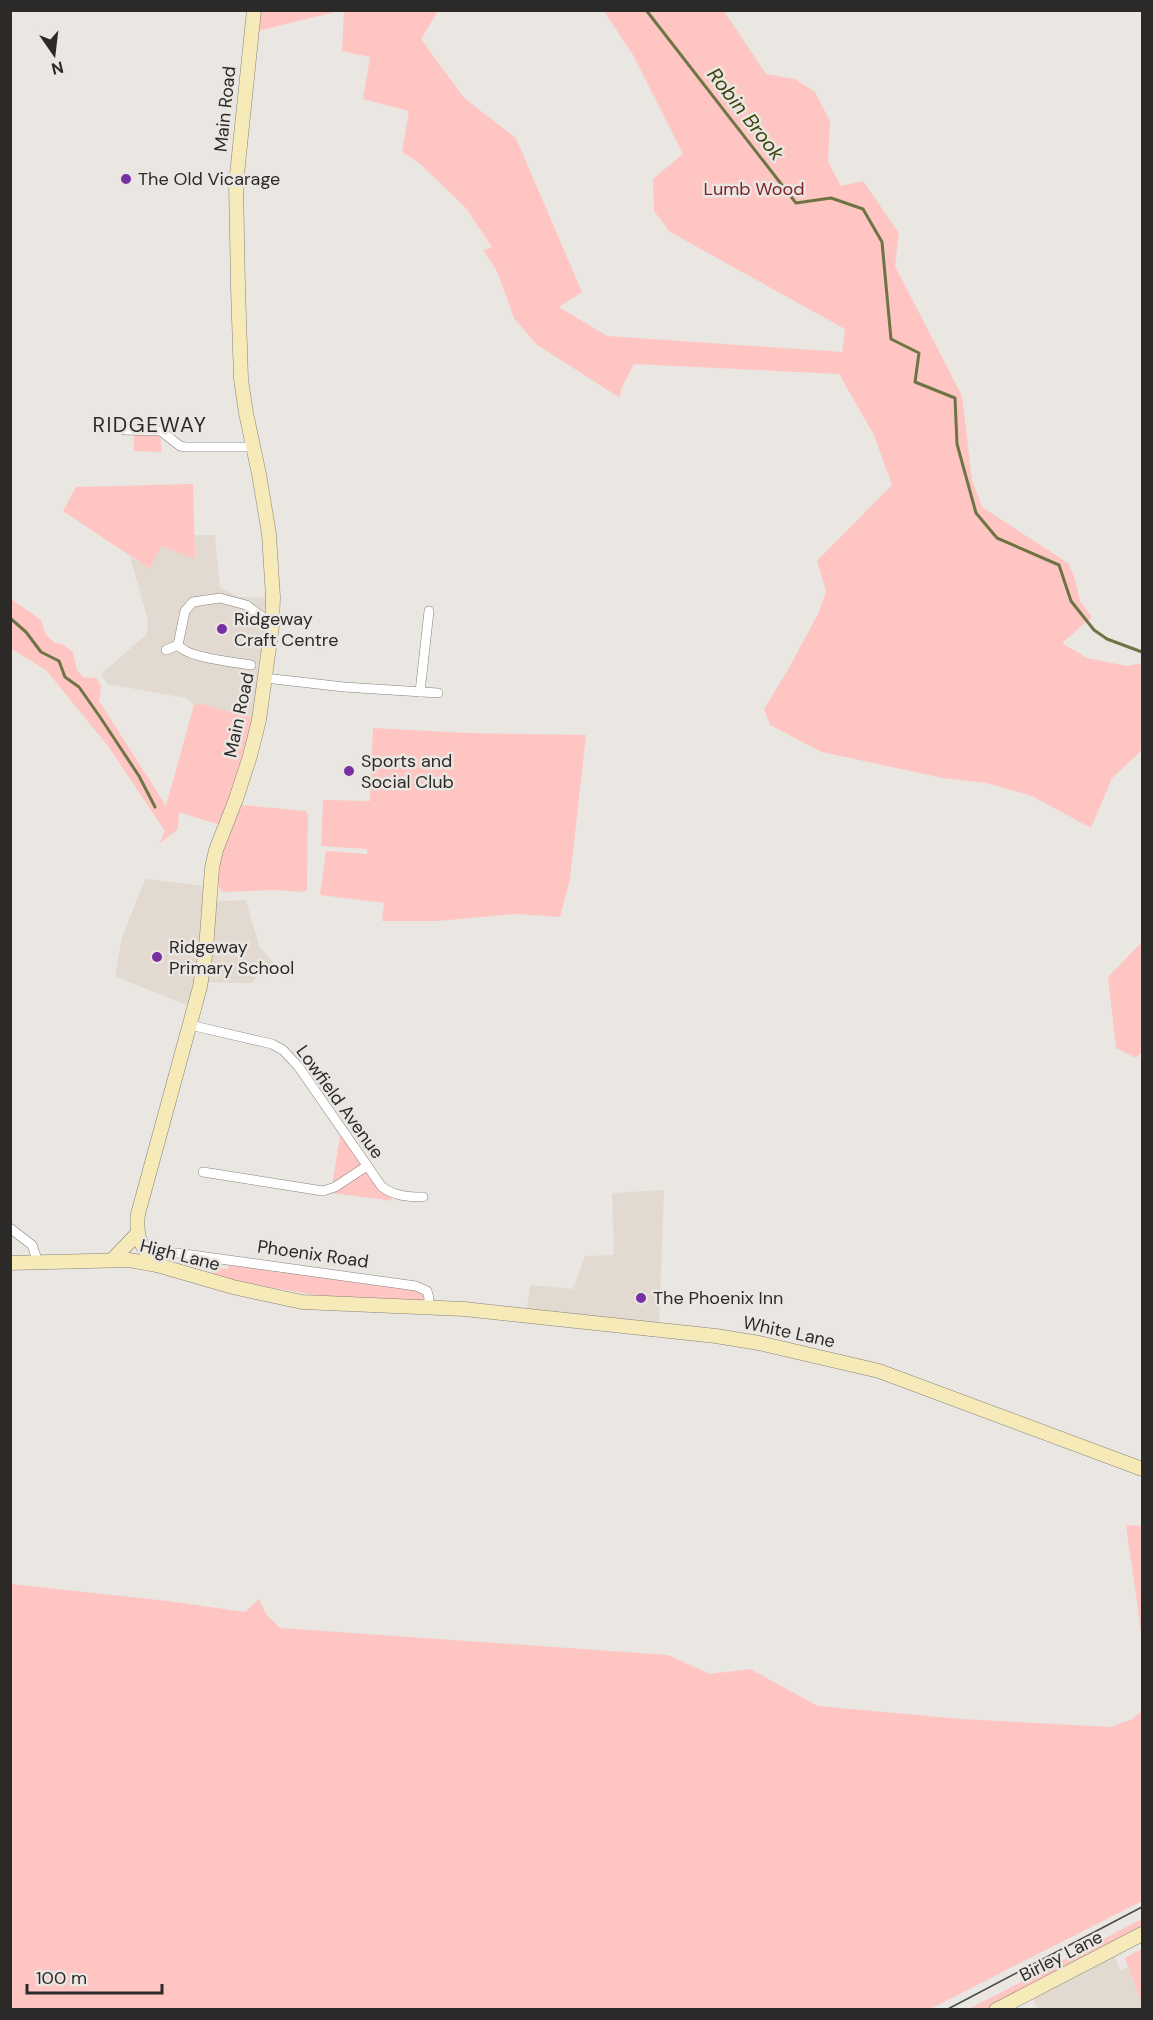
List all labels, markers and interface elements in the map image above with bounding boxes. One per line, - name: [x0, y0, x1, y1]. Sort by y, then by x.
- north arrow: [24, 24, 84, 84]
- text: N: [49, 56, 66, 80]
- water label: Robin Brook: [702, 62, 791, 166]
- street label: Main Road: [209, 65, 241, 153]
- place label: The Old Vicarage: [138, 167, 280, 191]
- marker: The Old Vicarage: [119, 172, 133, 186]
- park label: Lumb Wood: [703, 177, 805, 201]
- district label: RIDGEWAY: [92, 411, 208, 439]
- place label: Ridgeway Craft Centre: [234, 607, 338, 652]
- marker: Ridgeway Craft Centre: [215, 622, 229, 636]
- street label: Main Road: [218, 670, 260, 760]
- place label: Sports and Social Club: [361, 749, 454, 794]
- marker: Sports and Social Club: [342, 764, 356, 778]
- place label: Ridgeway Primary School: [169, 935, 294, 980]
- marker: Ridgeway Primary School: [150, 950, 164, 964]
- street label: Lowfield Avenue: [291, 1040, 389, 1164]
- street label: High Lane: [138, 1233, 222, 1277]
- street label: Phoenix Road: [256, 1234, 370, 1274]
- place label: The Phoenix Inn: [653, 1286, 783, 1310]
- marker: The Phoenix Inn: [634, 1291, 648, 1305]
- street label: White Lane: [741, 1311, 837, 1353]
- street label: Birley Lane: [1015, 1925, 1107, 1987]
- scale bar: [27, 1957, 162, 1995]
- text: 100 m: [36, 1966, 87, 1990]

